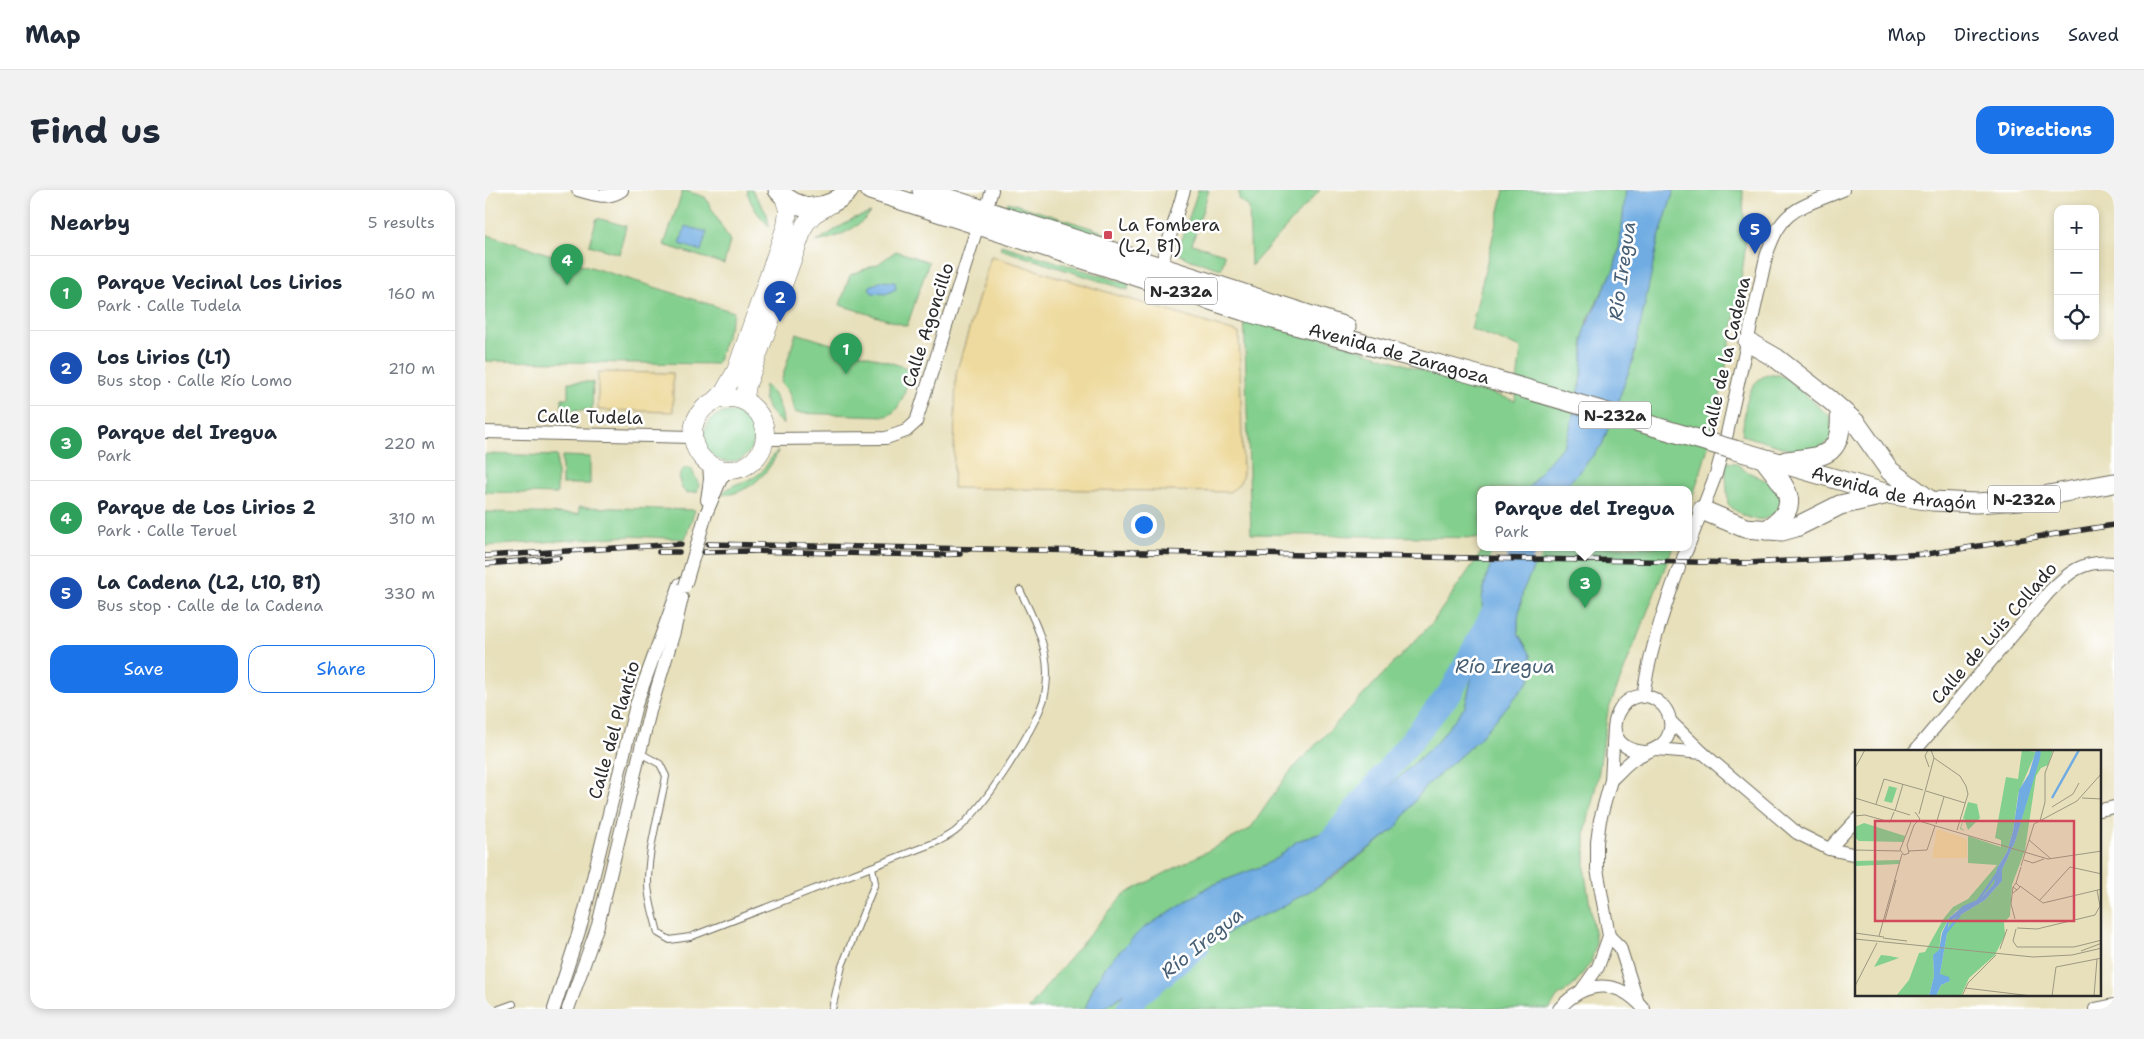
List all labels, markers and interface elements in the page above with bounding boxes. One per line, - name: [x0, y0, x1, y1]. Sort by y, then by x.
- text: Map: [25, 19, 81, 51]
- text: Map: [1888, 23, 1926, 47]
- text: Directions: [1954, 23, 2040, 47]
- text: Saved: [2068, 23, 2119, 47]
- button: Directions: [1976, 106, 2114, 154]
- text: Find us: [30, 107, 161, 154]
- map controls: [2054, 205, 2099, 340]
- button: +: [2054, 205, 2099, 250]
- text: Nearby: [50, 209, 130, 237]
- text: 5 results: [368, 212, 435, 233]
- place label: La Fombera (L2, B1): [1118, 213, 1220, 258]
- pin: 5: [1739, 213, 1771, 254]
- water label: Río Iregua: [1603, 220, 1641, 322]
- marker: La Fombera (L2, B1): [1102, 229, 1114, 241]
- pin: 4: [551, 244, 583, 285]
- button: −: [2054, 250, 2099, 295]
- street label: Calle Agoncillo: [897, 260, 959, 390]
- text: Parque Vecinal Los Lirios: [97, 270, 342, 295]
- street label: Calle de la Cadena: [1696, 274, 1756, 440]
- road number: N-232a: [1145, 278, 1217, 304]
- pin: 2: [764, 281, 796, 322]
- text: 1: [62, 283, 70, 304]
- text: 160 m: [388, 283, 435, 304]
- text: Park · Calle Tudela: [97, 295, 241, 316]
- button: locate: [2054, 295, 2099, 340]
- street label: Avenida de Zaragoza: [1306, 317, 1492, 390]
- pin: 1: [830, 333, 862, 374]
- text: Los Lirios (L1): [97, 345, 231, 370]
- text: 2: [60, 358, 72, 379]
- text: 210 m: [388, 358, 435, 379]
- text: Bus stop · Calle Río Lomo: [97, 370, 292, 391]
- road number: N-232a: [1579, 402, 1651, 428]
- street label: Calle Tudela: [537, 404, 643, 430]
- text: Parque del Iregua: [97, 420, 277, 445]
- text: 3: [60, 433, 72, 454]
- text: 220 m: [383, 433, 435, 454]
- text: Park: [97, 445, 131, 466]
- street label: Avenida de Aragón: [1808, 461, 1977, 515]
- popup: [1477, 486, 1692, 551]
- road number: N-232a: [1988, 486, 2060, 512]
- text: Parque de Los Lirios 2: [97, 495, 316, 520]
- text: Parque del Iregua: [1495, 496, 1675, 521]
- text: 4: [60, 508, 72, 529]
- text: 310 m: [388, 508, 435, 529]
- your location: [1131, 512, 1157, 538]
- text: Park · Calle Teruel: [97, 520, 237, 541]
- text: Park: [1495, 521, 1529, 542]
- street label: Calle de Luis Collado: [1926, 557, 2062, 709]
- pin: 3: [1569, 567, 1601, 608]
- text: La Cadena (L2, L10, B1): [97, 570, 321, 595]
- text: 5: [61, 583, 71, 604]
- text: 330 m: [383, 583, 435, 604]
- text: Bus stop · Calle de la Cadena: [97, 595, 323, 616]
- button: Save: [50, 645, 238, 693]
- button: Share: [248, 645, 435, 693]
- water label: Río Iregua: [1455, 654, 1555, 679]
- street label: Calle del Plantío: [583, 658, 645, 802]
- inset map: [1855, 750, 2101, 996]
- water label: Río Iregua: [1155, 902, 1249, 984]

